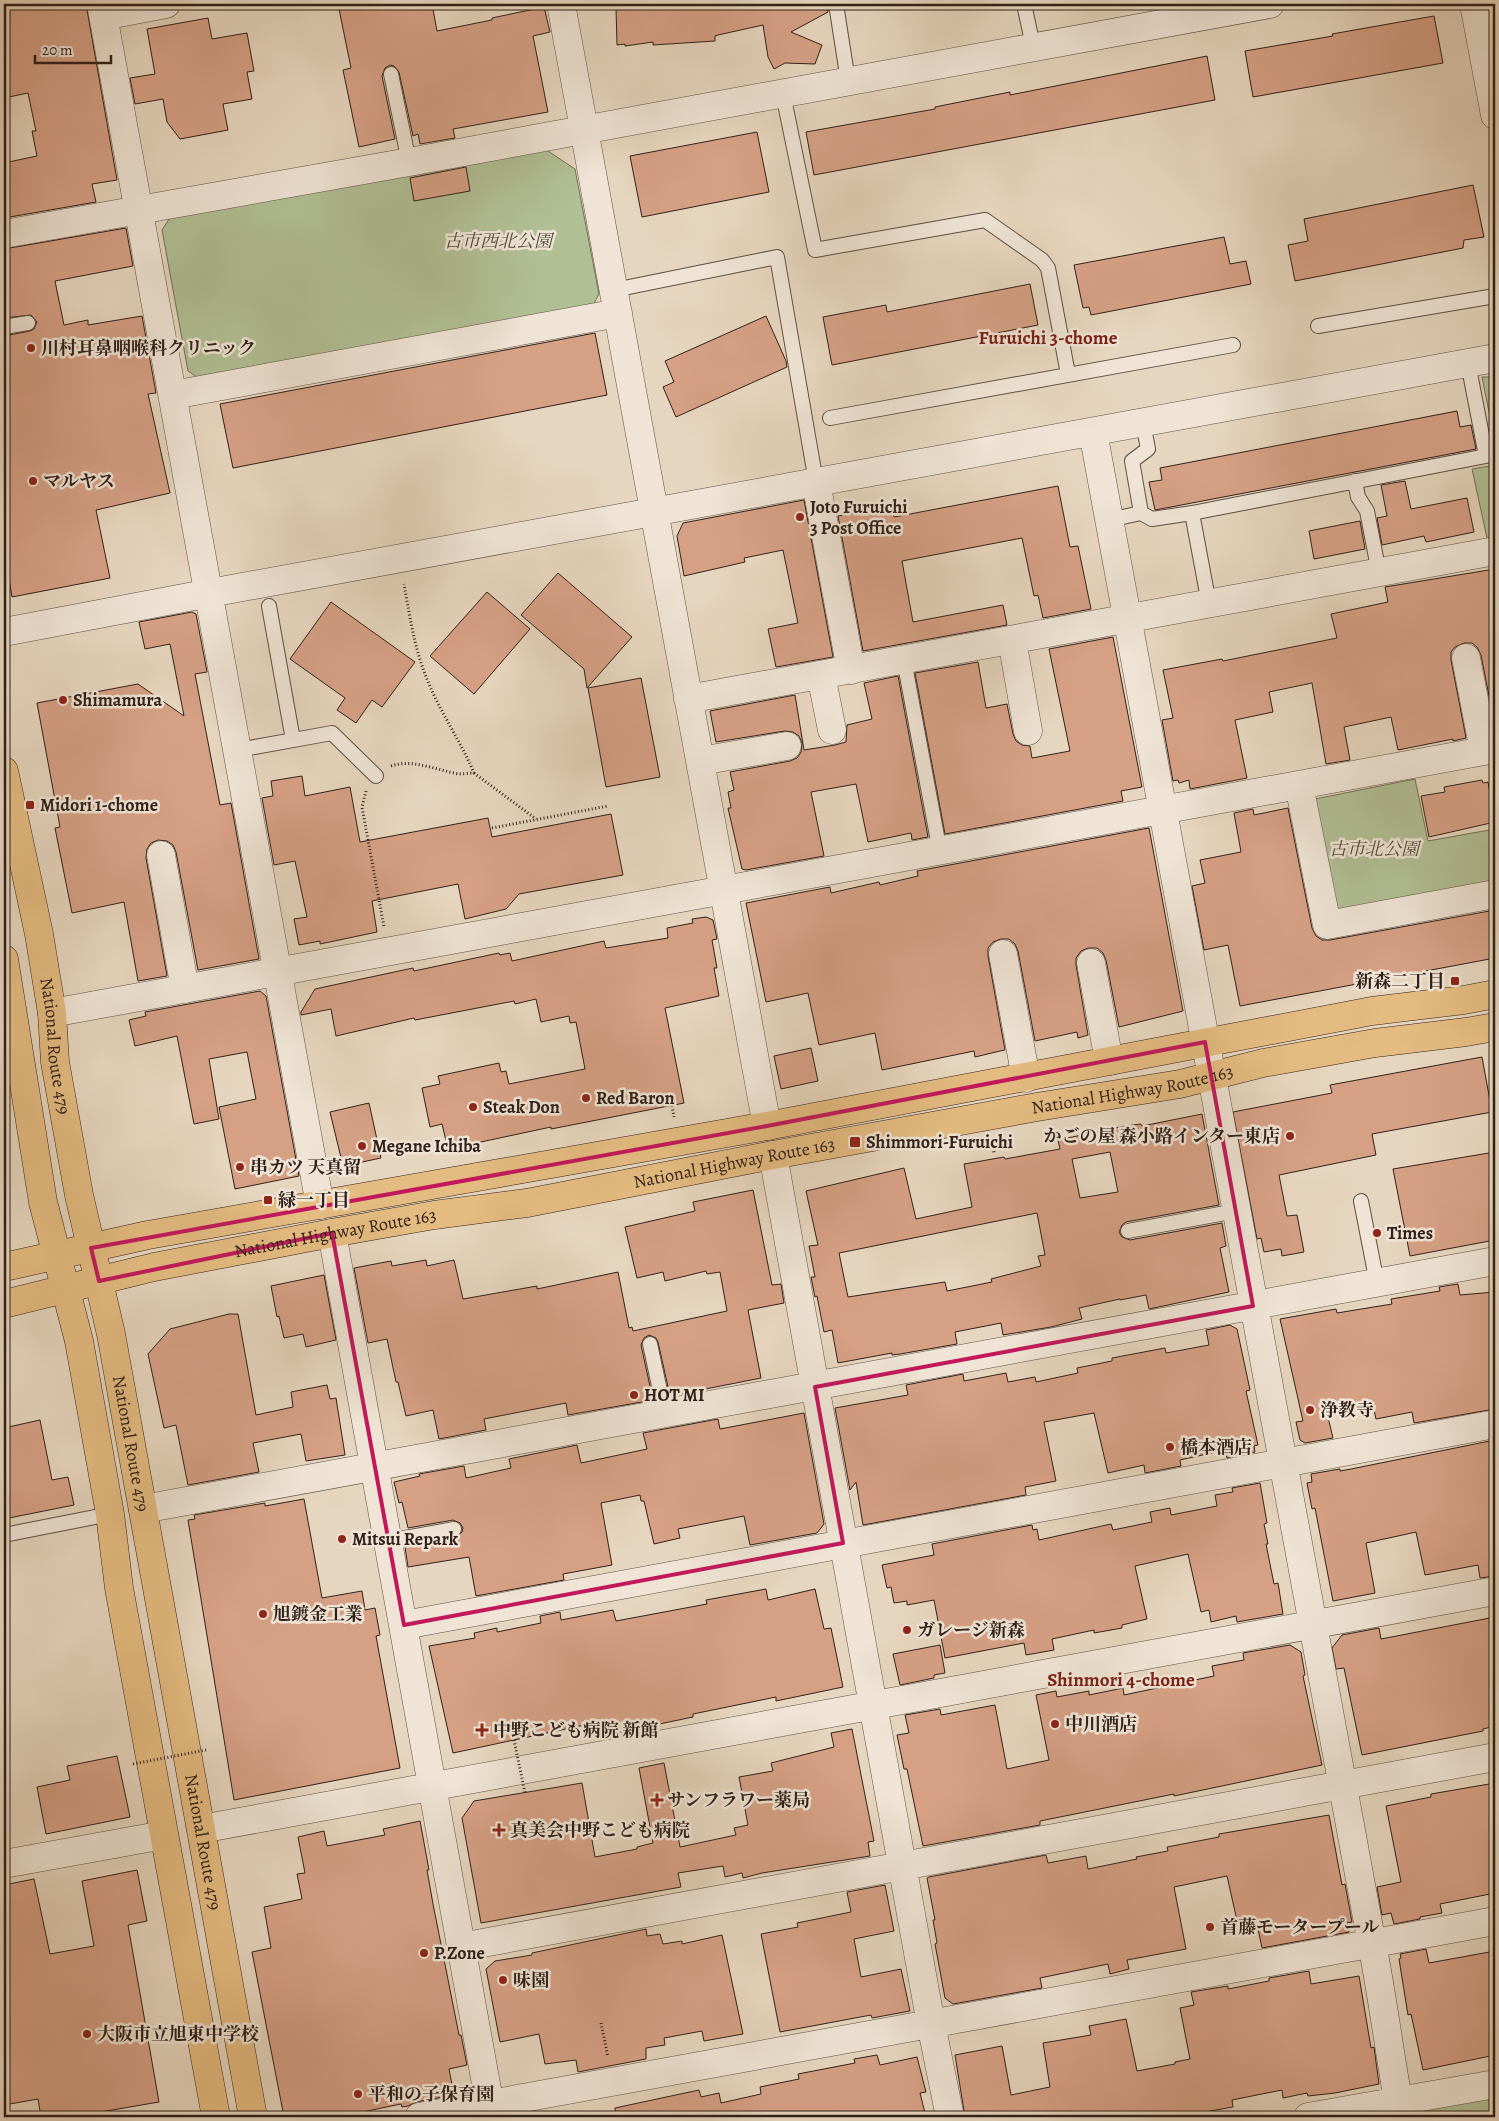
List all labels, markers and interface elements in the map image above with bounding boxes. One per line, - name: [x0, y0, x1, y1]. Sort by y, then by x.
- scale bar: [35, 32, 111, 64]
- text: 20 m: [42, 40, 73, 60]
- park label: 古市西北公園: [444, 229, 555, 253]
- district label: Furuichi 3-chome: [978, 325, 1118, 351]
- place label: 川村耳鼻咽喉科クリニック: [41, 336, 256, 360]
- marker: 川村耳鼻咽喉科クリニック: [25, 342, 37, 354]
- place label: マルヤス: [43, 469, 115, 493]
- marker: マルヤス: [27, 475, 39, 487]
- place label: Joto Furuichi 3 Post Office: [810, 495, 908, 540]
- marker: Joto Furuichi 3 Post Office: [794, 511, 806, 523]
- place label: Shimamura: [73, 688, 163, 712]
- marker: Shimamura: [57, 694, 69, 706]
- place label: Midori 1-chome: [40, 793, 158, 817]
- marker: Midori 1-chome: [24, 799, 36, 811]
- park label: 古市北公園: [1329, 837, 1422, 861]
- place label: 新森二丁目: [1355, 969, 1445, 993]
- marker: 新森二丁目: [1449, 975, 1461, 987]
- street label: National Route 479: [34, 976, 76, 1116]
- street label: National Highway Route 163: [1030, 1059, 1236, 1120]
- place label: Red Baron: [596, 1086, 675, 1110]
- marker: Red Baron: [580, 1092, 592, 1104]
- place label: Steak Don: [483, 1095, 560, 1119]
- marker: Steak Don: [467, 1101, 479, 1113]
- place label: かごの屋 森小路インター東店: [1044, 1124, 1280, 1148]
- place label: Shimmori-Furuichi: [866, 1130, 1013, 1154]
- marker: かごの屋 森小路インター東店: [1284, 1130, 1296, 1142]
- street label: National Highway Route 163: [631, 1132, 837, 1194]
- place label: Megane Ichiba: [372, 1134, 481, 1158]
- marker: Shimmori-Furuichi: [848, 1135, 862, 1149]
- marker: Megane Ichiba: [356, 1140, 368, 1152]
- place label: 串カツ 天真留: [250, 1155, 361, 1179]
- marker: 串カツ 天真留: [234, 1161, 246, 1173]
- place label: 緑一丁目: [278, 1188, 350, 1212]
- marker: 緑一丁目: [262, 1194, 274, 1206]
- street label: National Highway Route 163: [232, 1203, 438, 1263]
- place label: Times: [1387, 1221, 1433, 1245]
- marker: Times: [1371, 1227, 1383, 1239]
- street label: National Route 479: [107, 1374, 155, 1514]
- place label: HOT MI: [644, 1383, 705, 1407]
- marker: HOT MI: [628, 1389, 640, 1401]
- place label: 浄教寺: [1320, 1398, 1374, 1422]
- marker: 浄教寺: [1304, 1404, 1316, 1416]
- place label: 橋本酒店: [1180, 1435, 1252, 1459]
- marker: 橋本酒店: [1164, 1441, 1176, 1453]
- place label: Mitsui Repark: [352, 1527, 459, 1551]
- marker: Mitsui Repark: [336, 1533, 348, 1545]
- place label: 旭鍍金工業: [273, 1602, 363, 1626]
- marker: 旭鍍金工業: [257, 1608, 269, 1620]
- place label: ガレージ新森: [917, 1618, 1025, 1642]
- marker: ガレージ新森: [901, 1624, 913, 1636]
- district label: Shinmori 4-chome: [1047, 1667, 1195, 1693]
- place label: 中川酒店: [1065, 1712, 1137, 1736]
- place label: 中野こども病院 新館: [493, 1718, 658, 1742]
- marker: 中川酒店: [1049, 1718, 1061, 1730]
- marker: 中野こども病院 新館: [475, 1723, 489, 1737]
- street label: National Route 479: [179, 1772, 227, 1912]
- place label: サンフラワー薬局: [667, 1788, 810, 1812]
- marker: サンフラワー薬局: [651, 1794, 663, 1806]
- place label: 真美会中野こども病院: [510, 1818, 690, 1842]
- marker: 真美会中野こども病院: [492, 1823, 506, 1837]
- place label: 首藤モータープール: [1220, 1915, 1379, 1939]
- marker: 首藤モータープール: [1204, 1921, 1216, 1933]
- place label: P.Zone: [434, 1941, 485, 1965]
- marker: P.Zone: [418, 1947, 430, 1959]
- place label: 味園: [513, 1968, 549, 1992]
- marker: 味園: [497, 1974, 509, 1986]
- place label: 大阪市立旭東中学校: [97, 2022, 259, 2046]
- marker: 大阪市立旭東中学校: [81, 2028, 93, 2040]
- place label: 平和の子保育園: [368, 2082, 494, 2106]
- marker: 平和の子保育園: [352, 2088, 364, 2100]

